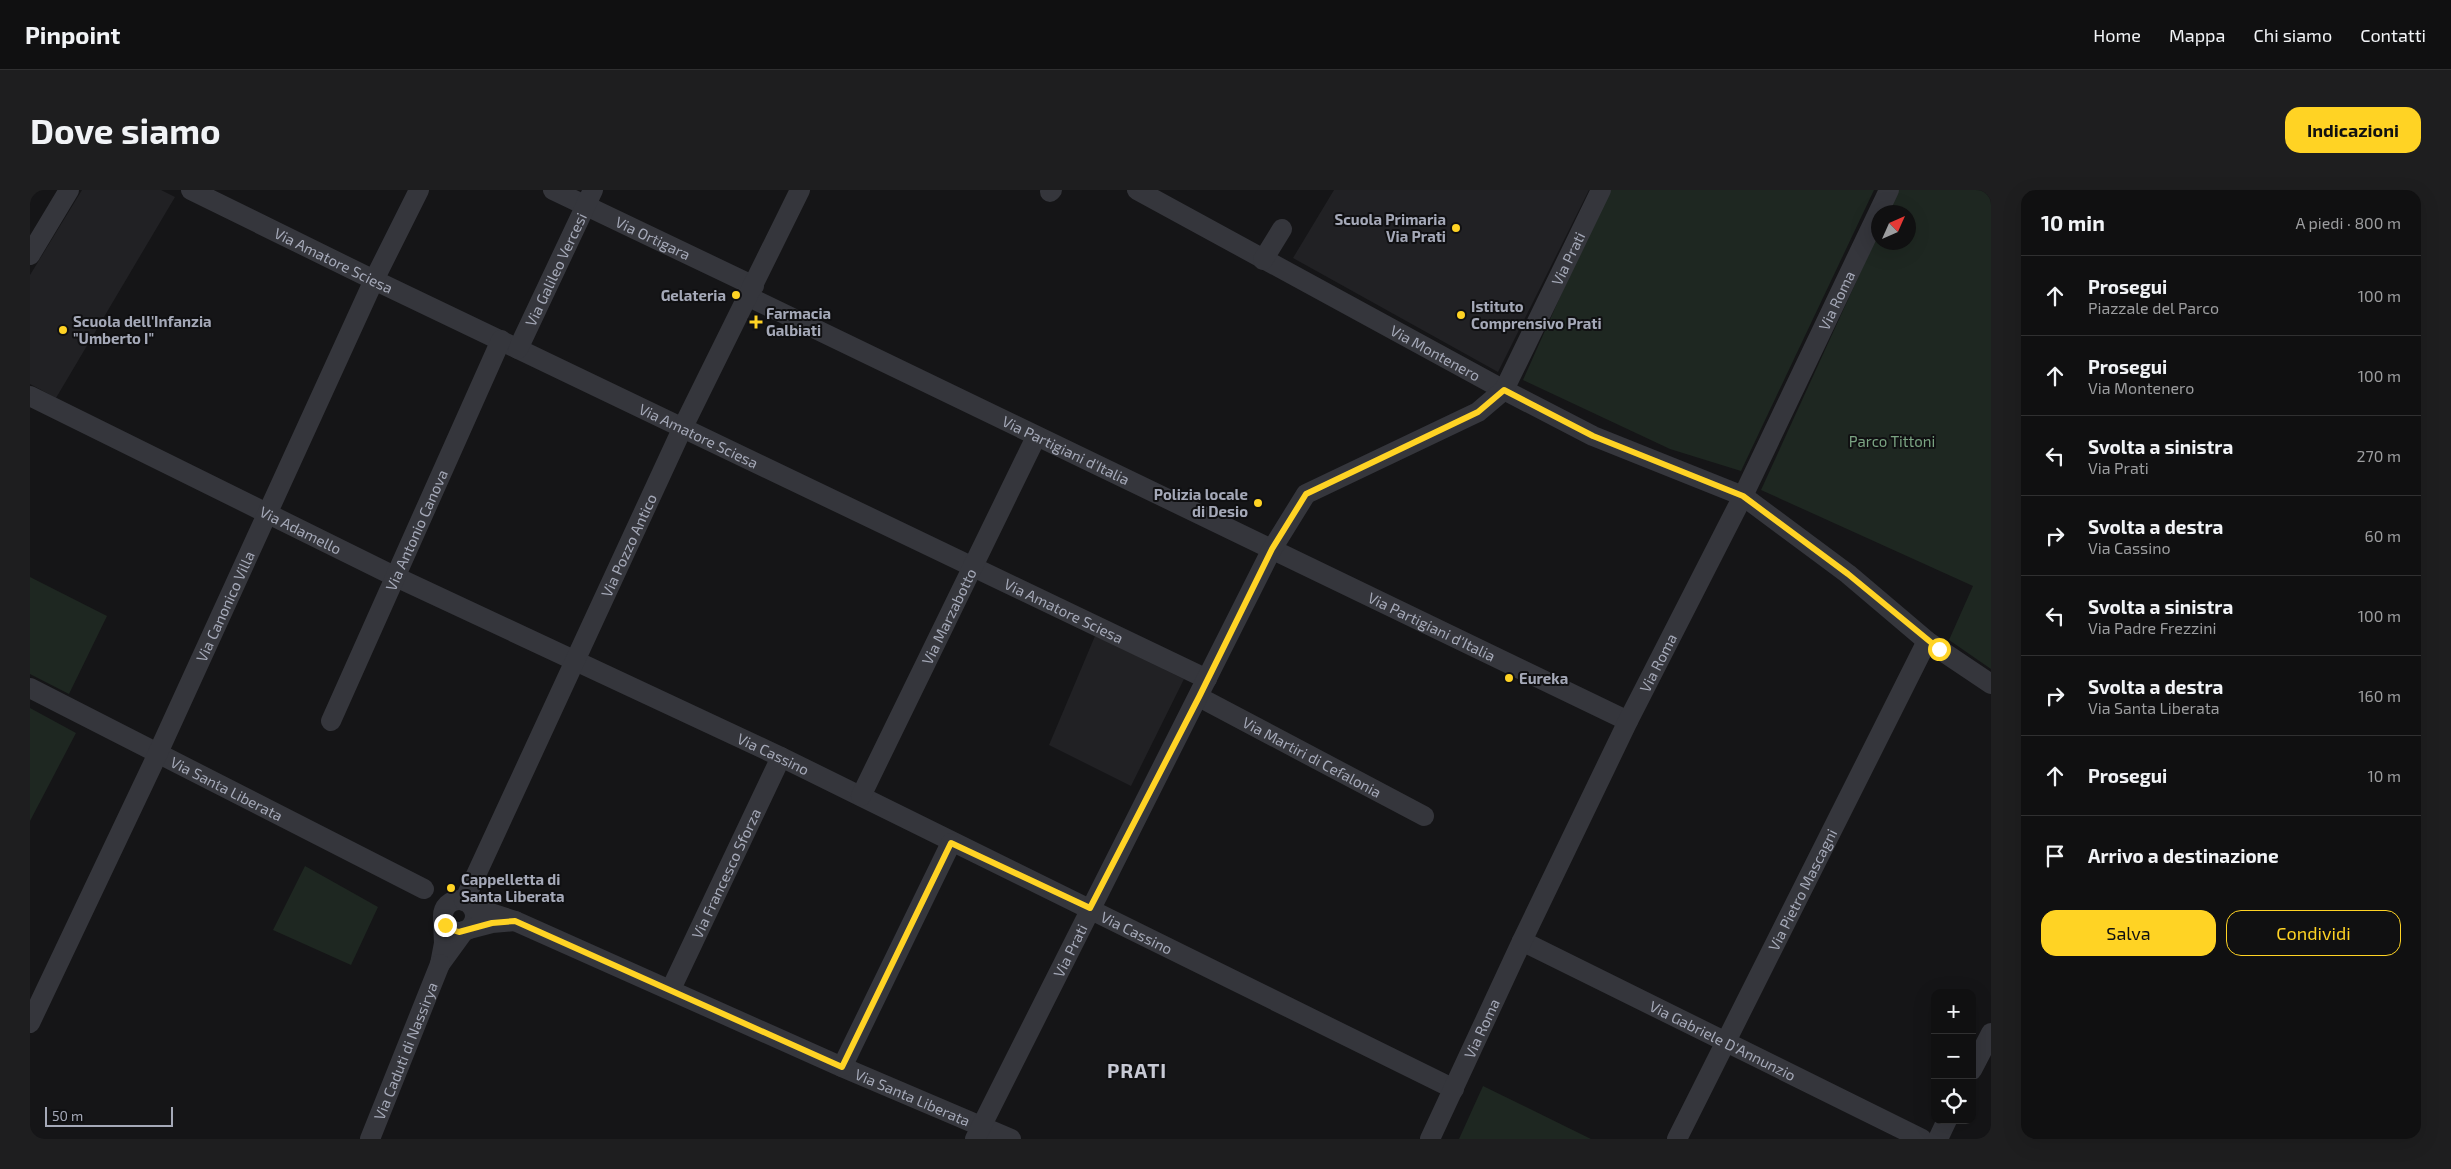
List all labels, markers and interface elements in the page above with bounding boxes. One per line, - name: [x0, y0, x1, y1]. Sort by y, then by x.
- text: Pinpoint: [25, 20, 120, 49]
- text: Home: [2093, 24, 2141, 46]
- text: Mappa: [2169, 24, 2225, 46]
- text: Chi siamo: [2253, 24, 2332, 46]
- text: Contatti: [2360, 24, 2426, 46]
- button: Indicazioni: [2285, 107, 2421, 153]
- text: Dove siamo: [30, 109, 221, 151]
- north arrow: [1871, 205, 1916, 250]
- street label: Via Galileo Vercesi: [521, 210, 590, 329]
- place label: Scuola Primaria Via Prati: [1334, 210, 1446, 245]
- text: 10 min: [2041, 210, 2105, 235]
- street label: Via Ortigara: [613, 212, 693, 263]
- text: A piedi · 800 m: [2295, 213, 2401, 232]
- marker: Scuola Primaria Via Prati: [1450, 222, 1462, 234]
- street label: Via Amatore Sciesa: [271, 223, 396, 297]
- street label: Via Prati: [1547, 229, 1588, 288]
- street label: Via Roma: [1815, 268, 1858, 333]
- text: Prosegui: [2088, 275, 2167, 298]
- icon: ahead: [2041, 282, 2069, 310]
- place label: Gelateria: [661, 286, 726, 304]
- text: 100 m: [2358, 286, 2401, 305]
- marker: Gelateria: [730, 289, 742, 301]
- place label: Istituto Comprensivo Prati: [1471, 297, 1602, 332]
- text: Piazzale del Parco: [2088, 298, 2219, 317]
- place label: Farmacia Galbiati: [766, 304, 831, 339]
- marker: Istituto Comprensivo Prati: [1455, 309, 1467, 321]
- place label: Scuola dell'Infanzia "Umberto I": [73, 312, 212, 347]
- marker: Farmacia Galbiati: [750, 316, 762, 328]
- street label: Via Montenero: [1387, 321, 1484, 384]
- marker: Scuola dell'Infanzia "Umberto I": [57, 324, 69, 336]
- text: Prosegui: [2088, 355, 2167, 378]
- icon: ahead: [2041, 362, 2069, 390]
- text: 100 m: [2358, 366, 2401, 385]
- text: Via Montenero: [2088, 378, 2194, 397]
- street label: Via Amatore Sciesa: [636, 399, 761, 472]
- street label: Via Partigiani d'Italia: [999, 412, 1133, 488]
- park label: Parco Tittoni: [1849, 432, 1935, 450]
- text: Svolta a sinistra: [2088, 435, 2233, 458]
- icon: left: [2041, 442, 2069, 470]
- text: 270 m: [2357, 446, 2401, 465]
- text: Via Prati: [2088, 458, 2149, 477]
- street label: Via Antonio Canova: [381, 467, 451, 594]
- place label: Polizia locale di Desio: [1154, 485, 1248, 520]
- street label: Via Pozzo Antico: [597, 491, 660, 600]
- marker: Polizia locale di Desio: [1252, 497, 1264, 509]
- street label: Via Adamello: [257, 502, 345, 558]
- text: Svolta a destra: [2088, 515, 2223, 538]
- icon: right: [2041, 522, 2069, 550]
- text: 60 m: [2365, 526, 2401, 545]
- text: Via Cassino: [2088, 538, 2171, 557]
- street label: Via Canonico Villa: [192, 548, 258, 665]
- street label: Via Marzabotto: [918, 565, 980, 667]
- street label: Via Amatore Sciesa: [1002, 574, 1126, 647]
- street label: Via Partigiani d'Italia: [1365, 588, 1498, 665]
- text: Svolta a sinistra: [2088, 595, 2233, 618]
- icon: left: [2041, 602, 2069, 630]
- text: 100 m: [2358, 606, 2401, 625]
- text: Via Padre Frezzini: [2088, 618, 2216, 637]
- street label: Via Roma: [1635, 630, 1680, 695]
- route start: [1928, 638, 1951, 661]
- place label: Eureka: [1519, 669, 1568, 687]
- marker: Eureka: [1503, 672, 1515, 684]
- text: Svolta a destra: [2088, 675, 2223, 698]
- icon: right: [2041, 682, 2069, 710]
- text: 160 m: [2358, 686, 2401, 705]
- text: Via Santa Liberata: [2088, 698, 2220, 717]
- street label: Via Martiri di Cefalonia: [1240, 713, 1385, 801]
- street label: Via Cassino: [735, 729, 812, 779]
- street label: Via Santa Liberata: [168, 752, 286, 825]
- icon: ahead: [2041, 762, 2069, 790]
- text: Prosegui: [2088, 764, 2167, 787]
- text: 10 m: [2367, 766, 2401, 785]
- street label: Via Francesco Sforza: [687, 805, 764, 941]
- street label: Via Pietro Mascagni: [1764, 826, 1840, 954]
- icon: arrive: [2041, 842, 2069, 870]
- text: Arrivo a destinazione: [2088, 844, 2279, 867]
- place label: Cappelletta di Santa Liberata: [461, 870, 564, 905]
- marker: Cappelletta di Santa Liberata: [445, 882, 457, 894]
- street label: Via Cassino: [1098, 907, 1176, 958]
- button: Salva: [2041, 910, 2216, 956]
- button: Condividi: [2226, 910, 2401, 956]
- route end: [434, 914, 457, 937]
- street label: Via Prati: [1049, 921, 1091, 980]
- street label: Via Caduti di Nassirya: [370, 979, 441, 1122]
- map controls: [1931, 989, 1976, 1124]
- button: +: [1931, 989, 1976, 1034]
- street label: Via Roma: [1460, 996, 1503, 1061]
- street label: Via Gabriele D'Annunzio: [1647, 997, 1799, 1084]
- button: −: [1931, 1034, 1976, 1079]
- district label: PRATI: [1107, 1058, 1167, 1082]
- street label: Via Santa Liberata: [852, 1065, 973, 1130]
- button: locate: [1931, 1079, 1976, 1124]
- scale bar: [45, 1104, 172, 1127]
- text: 50 m: [52, 1107, 83, 1124]

